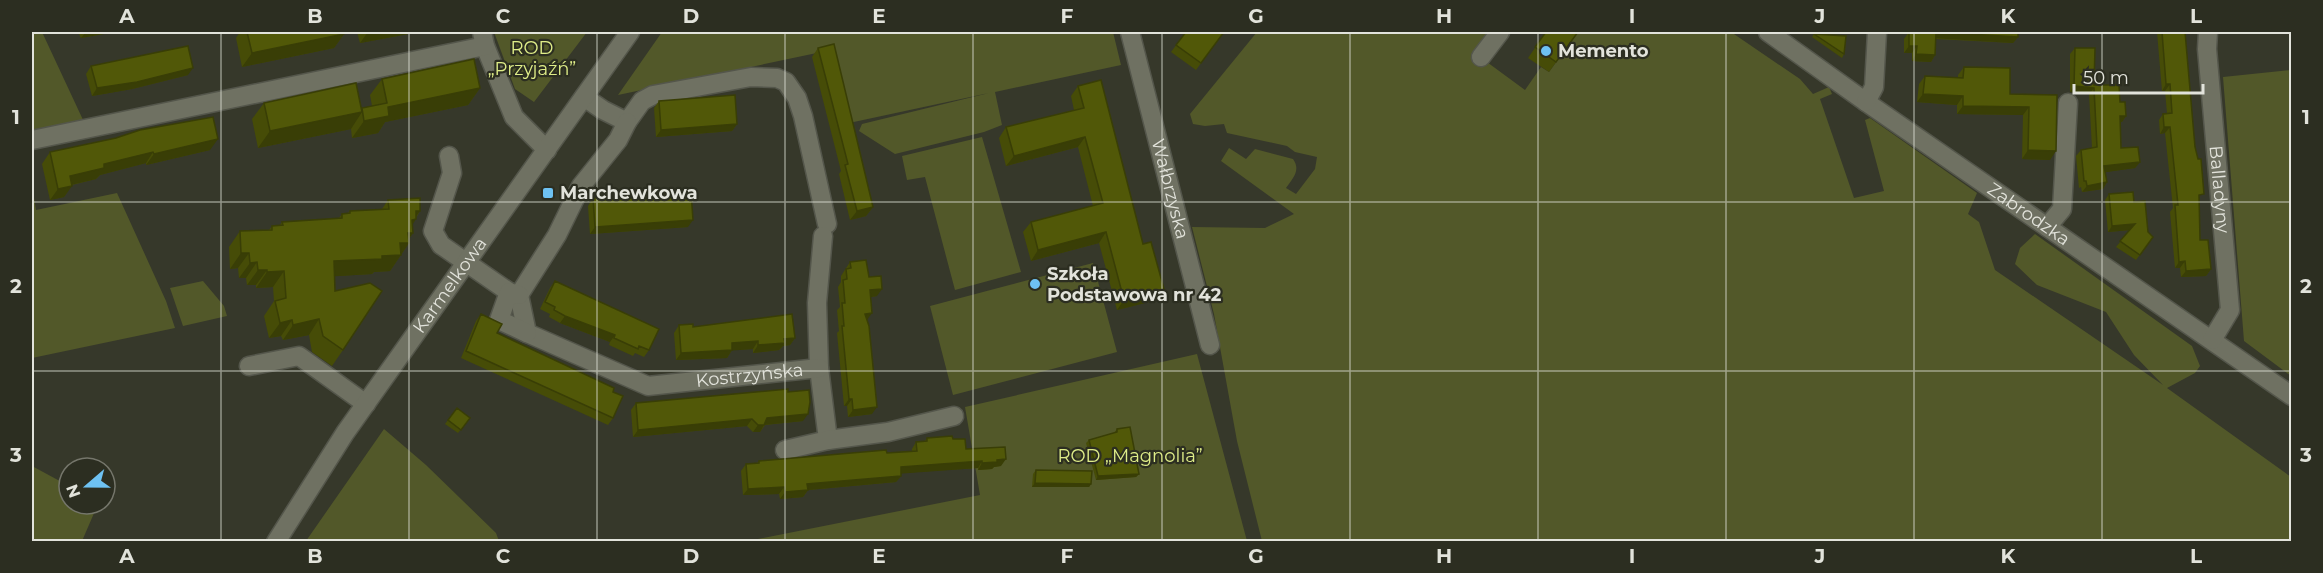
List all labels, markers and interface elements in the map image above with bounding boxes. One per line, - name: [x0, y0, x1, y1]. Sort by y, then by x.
- text: A: [118, 4, 135, 28]
- text: B: [307, 4, 323, 28]
- text: C: [496, 4, 511, 28]
- text: D: [683, 4, 699, 28]
- text: E: [872, 4, 886, 28]
- text: F: [1061, 4, 1074, 28]
- text: G: [1248, 4, 1264, 28]
- text: H: [1436, 4, 1452, 28]
- text: I: [1629, 4, 1635, 28]
- text: J: [1814, 4, 1825, 28]
- text: K: [2001, 4, 2017, 28]
- text: L: [2190, 4, 2202, 28]
- park label: ROD „Przyjaźń”: [488, 37, 576, 80]
- place label: Memento: [1558, 40, 1649, 62]
- marker: Memento: [1539, 44, 1553, 58]
- scale bar: [2074, 57, 2203, 95]
- text: 50 m: [2083, 67, 2129, 89]
- text: 1: [12, 105, 20, 129]
- text: 1: [2302, 105, 2310, 129]
- street label: Wałbrzyska: [1147, 136, 1193, 241]
- street label: Balladyny: [2205, 145, 2234, 234]
- street label: Zabrodzka: [1983, 178, 2074, 250]
- place label: Marchewkowa: [560, 182, 698, 204]
- marker: Marchewkowa: [541, 186, 555, 200]
- street label: Karmelkowa: [408, 233, 491, 338]
- place label: Szkoła Podstawowa nr 42: [1047, 263, 1222, 306]
- text: 2: [10, 274, 22, 298]
- text: 2: [2300, 274, 2312, 298]
- marker: Szkoła Podstawowa nr 42: [1028, 277, 1042, 291]
- street label: Kostrzyńska: [695, 359, 804, 392]
- text: 3: [9, 443, 22, 467]
- text: 3: [2299, 443, 2312, 467]
- park label: ROD „Magnolia”: [1057, 445, 1203, 467]
- north arrow: [57, 456, 117, 516]
- text: N: [62, 482, 85, 500]
- text: A: [118, 544, 135, 568]
- text: B: [307, 544, 323, 568]
- text: C: [496, 544, 511, 568]
- text: D: [683, 544, 699, 568]
- text: E: [872, 544, 886, 568]
- text: F: [1061, 544, 1074, 568]
- text: G: [1248, 544, 1264, 568]
- text: H: [1436, 544, 1452, 568]
- text: I: [1629, 544, 1635, 568]
- text: J: [1814, 544, 1825, 568]
- text: K: [2001, 544, 2017, 568]
- text: L: [2190, 544, 2202, 568]

